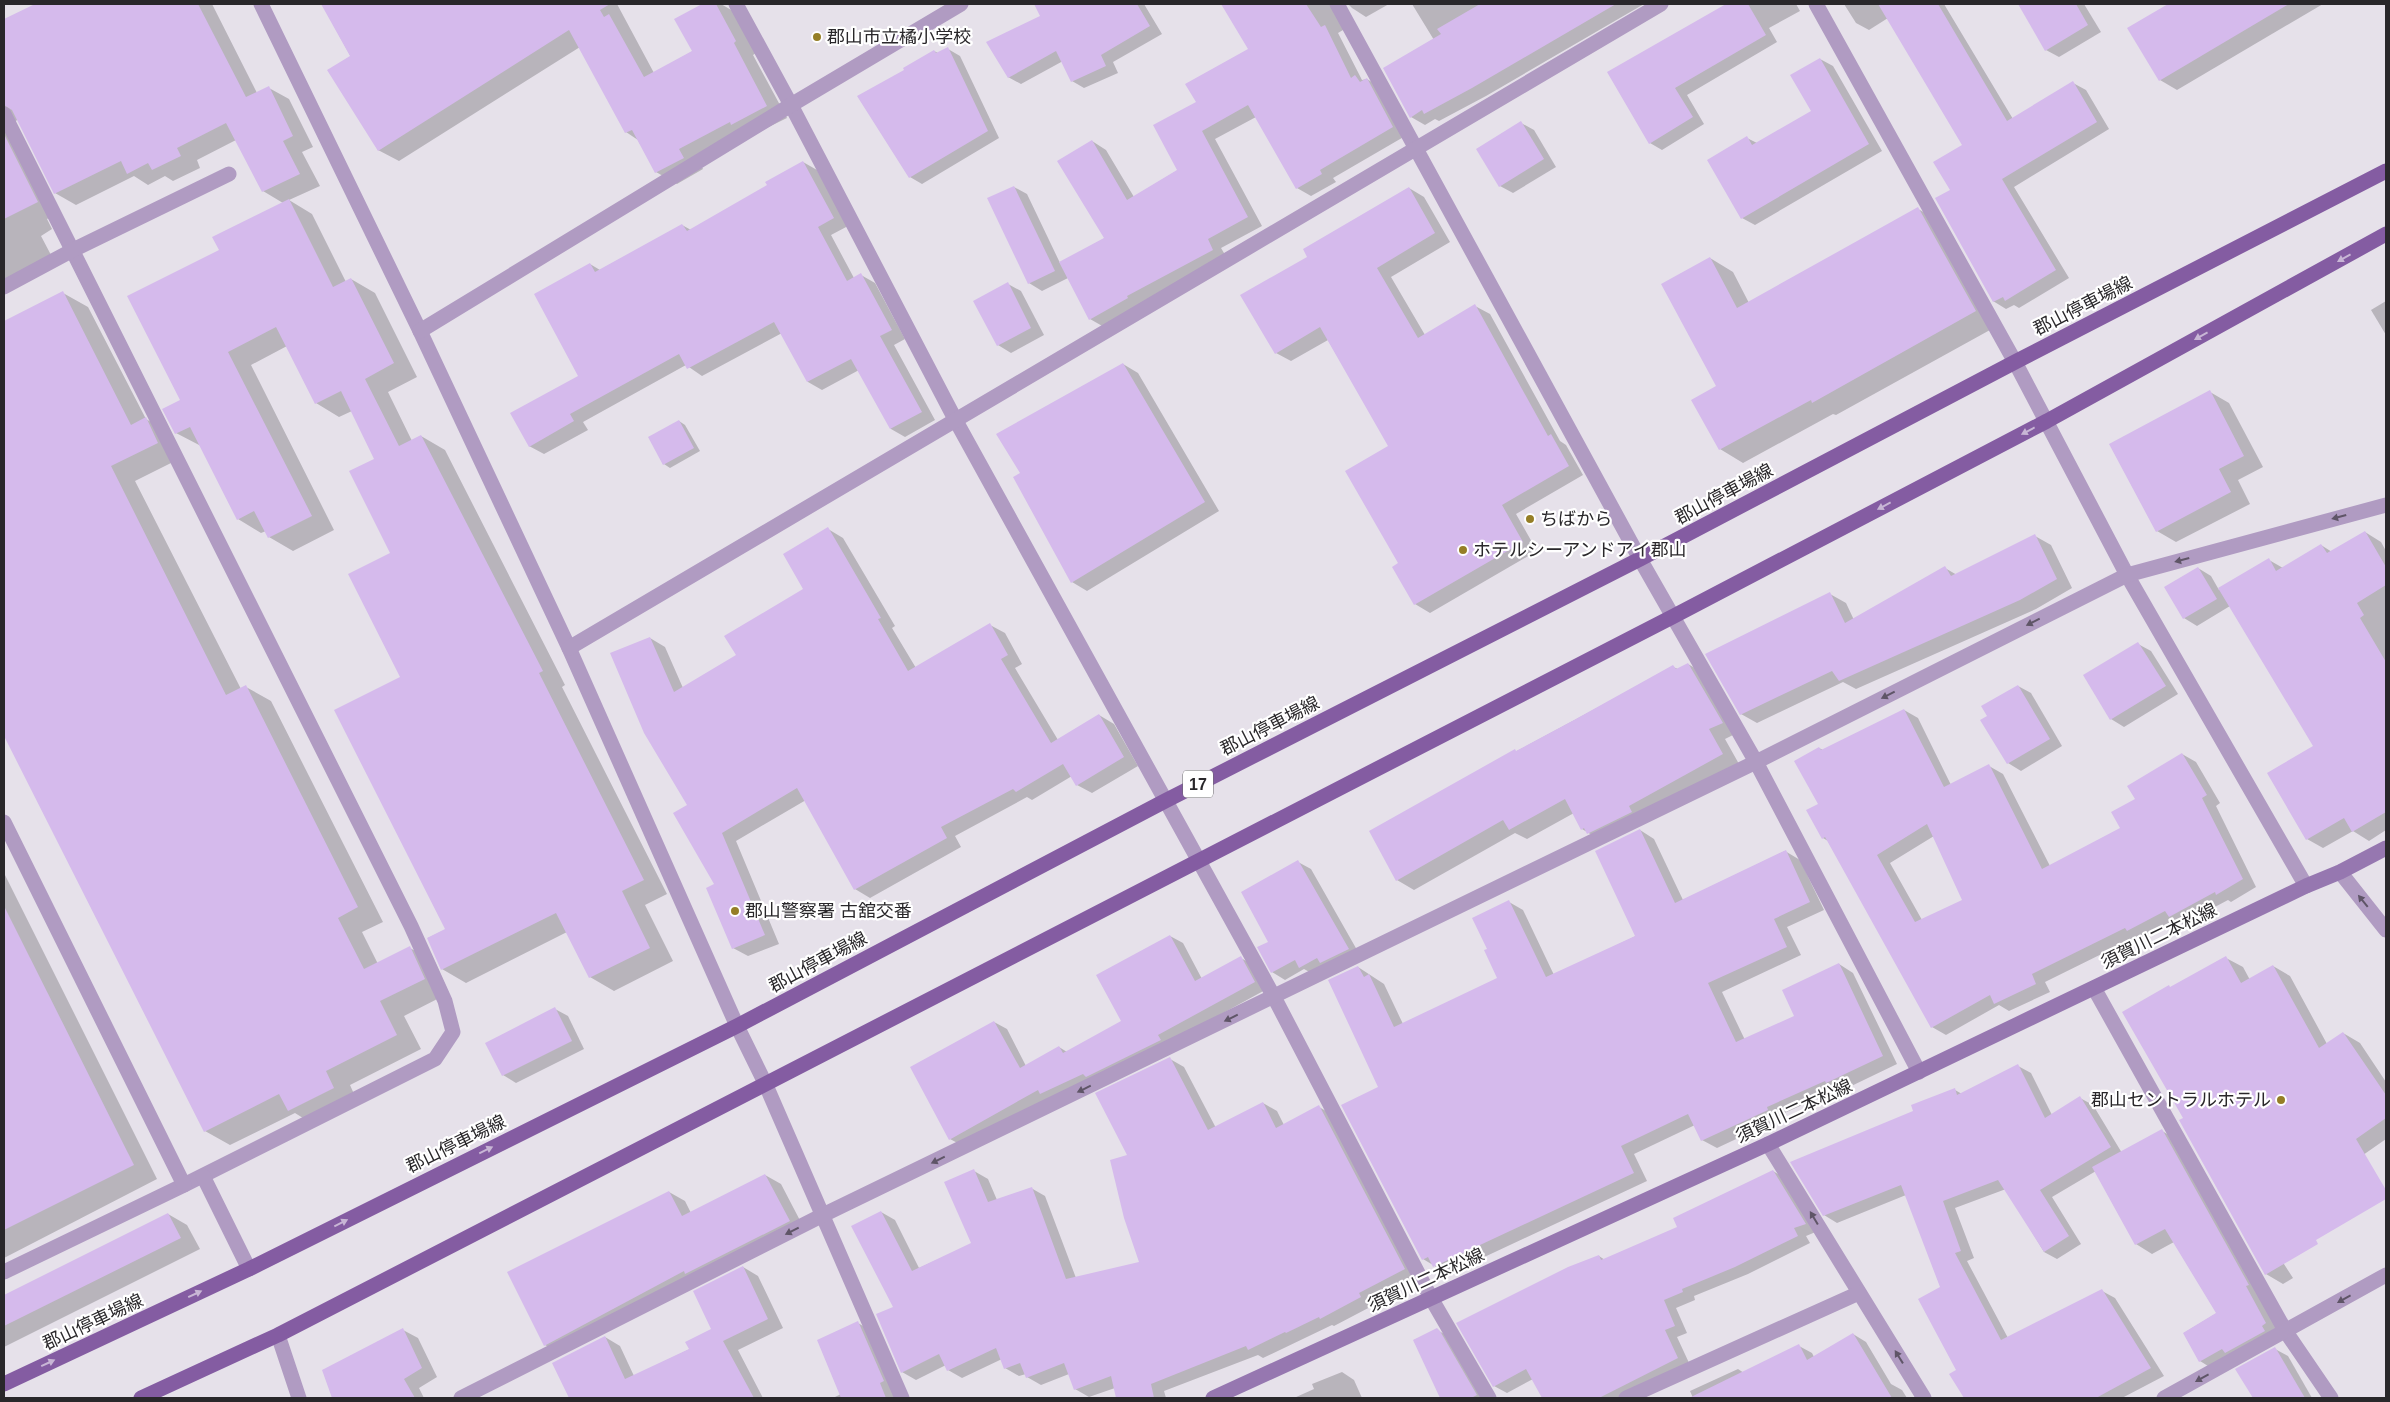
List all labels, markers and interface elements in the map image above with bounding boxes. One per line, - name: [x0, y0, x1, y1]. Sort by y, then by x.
- place label: 郡山市立橘小学校: [827, 27, 971, 47]
- marker: 郡山市立橘小学校: [811, 31, 823, 43]
- one-way arrow: [2336, 254, 2351, 262]
- street label: 郡山停車場線: [2030, 273, 2136, 339]
- one-way arrow: [2194, 332, 2208, 340]
- one-way arrow: [2020, 427, 2035, 435]
- street label: 郡山停車場線: [1672, 460, 1776, 528]
- one-way arrow: [1877, 502, 1891, 510]
- place label: ちばから: [1540, 509, 1612, 529]
- marker: ちばから: [1524, 513, 1536, 525]
- one-way arrow: [2332, 514, 2347, 522]
- place label: ホテルシーアンドアイ郡山: [1473, 540, 1687, 560]
- marker: ホテルシーアンドアイ郡山: [1457, 544, 1469, 556]
- one-way arrow: [2175, 556, 2190, 564]
- one-way arrow: [2026, 618, 2040, 626]
- one-way arrow: [1881, 691, 1895, 699]
- street label: 郡山停車場線: [1217, 693, 1323, 759]
- road number: 17: [1183, 771, 1213, 798]
- one-way arrow: [2358, 895, 2369, 908]
- street label: 須賀川二本松線: [2098, 899, 2220, 973]
- place label: 郡山警察署 古舘交番: [745, 901, 912, 921]
- marker: 郡山警察署 古舘交番: [729, 905, 741, 917]
- street label: 郡山停車場線: [766, 928, 870, 996]
- one-way arrow: [1223, 1014, 1238, 1022]
- street label: 須賀川二本松線: [1733, 1075, 1855, 1147]
- one-way arrow: [1077, 1085, 1091, 1093]
- place label: 郡山セントラルホテル: [2091, 1090, 2271, 1110]
- marker: 郡山セントラルホテル: [2275, 1094, 2287, 1106]
- street label: 郡山停車場線: [403, 1111, 509, 1177]
- one-way arrow: [479, 1146, 494, 1154]
- one-way arrow: [931, 1156, 945, 1164]
- one-way arrow: [1809, 1212, 1818, 1225]
- one-way arrow: [334, 1219, 348, 1227]
- one-way arrow: [785, 1227, 799, 1235]
- street label: 須賀川二本松線: [1365, 1244, 1487, 1316]
- street label: 郡山停車場線: [40, 1290, 146, 1354]
- one-way arrow: [188, 1290, 202, 1298]
- one-way arrow: [2336, 1295, 2351, 1303]
- one-way arrow: [1894, 1350, 1903, 1363]
- one-way arrow: [41, 1359, 55, 1367]
- one-way arrow: [2195, 1373, 2208, 1382]

